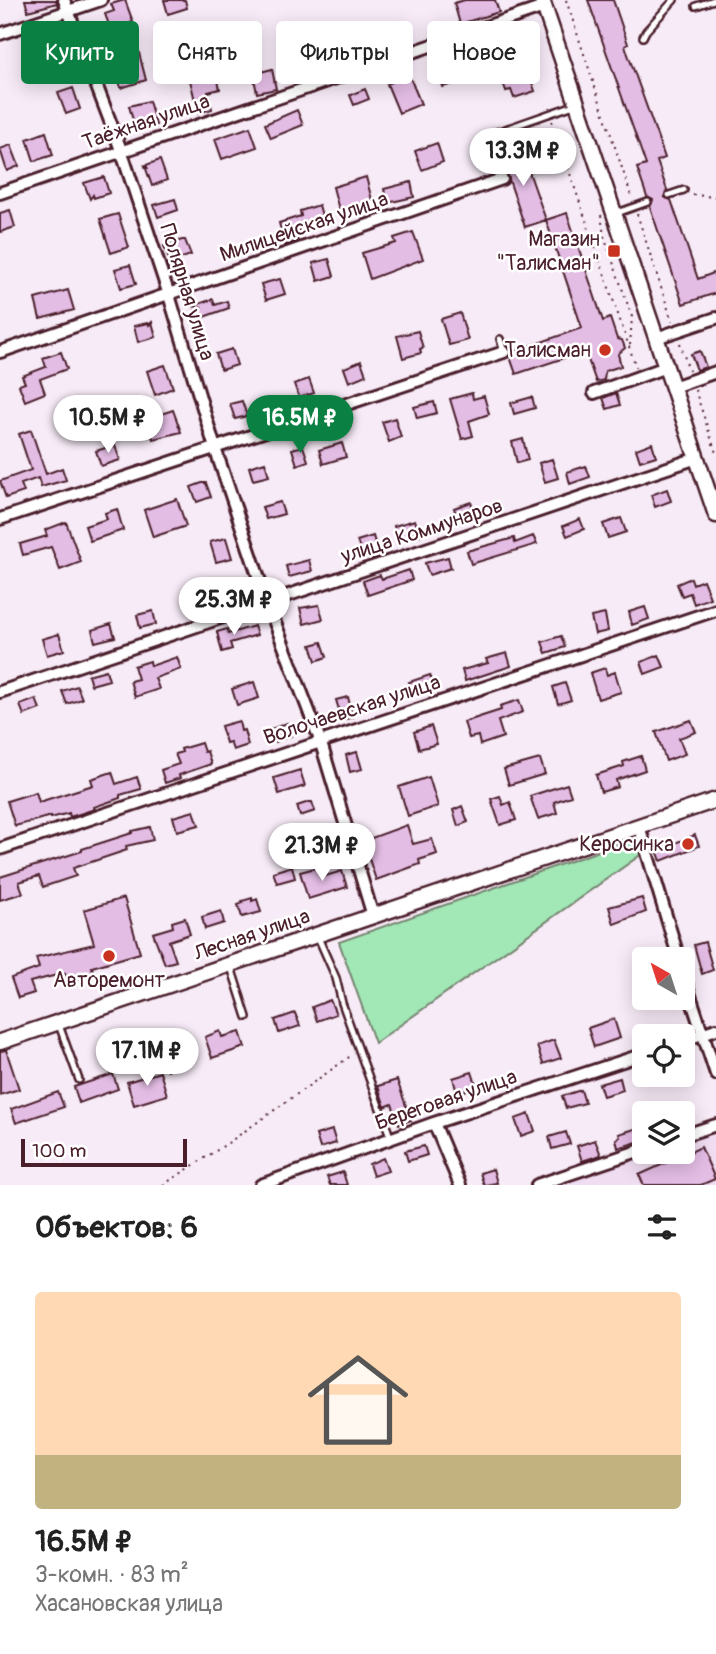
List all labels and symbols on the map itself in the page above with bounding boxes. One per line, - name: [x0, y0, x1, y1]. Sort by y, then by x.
- street label: Таёжная улица: [79, 88, 213, 156]
- pin: 13.3M ₽: [458, 128, 588, 188]
- street label: Милицейская улица: [216, 186, 392, 268]
- street label: Полярная улица: [153, 220, 221, 364]
- place label: Магазин "Талисман": [496, 226, 600, 277]
- marker: Магазин "Талисман": [606, 243, 622, 259]
- place label: Талисман: [504, 337, 591, 364]
- marker: Талисман: [597, 342, 613, 358]
- pin: 10.5M ₽: [43, 396, 173, 455]
- pin: 16.5M ₽: [235, 396, 365, 455]
- street label: улица Коммунаров: [337, 492, 506, 570]
- pin: 25.3M ₽: [169, 578, 299, 637]
- street label: Волочаевская улица: [260, 669, 444, 751]
- pin: 21.3M ₽: [257, 824, 387, 883]
- place label: Керосинка: [579, 831, 674, 858]
- marker: Керосинка: [680, 836, 696, 852]
- street label: Лесная улица: [190, 903, 313, 968]
- north arrow: [632, 947, 695, 1010]
- marker: Авторемонт: [101, 948, 117, 964]
- place label: Авторемонт: [53, 967, 166, 994]
- pin: 17.1M ₽: [82, 1028, 212, 1088]
- street label: Береговая улица: [371, 1063, 521, 1137]
- scale bar: [21, 1136, 187, 1168]

